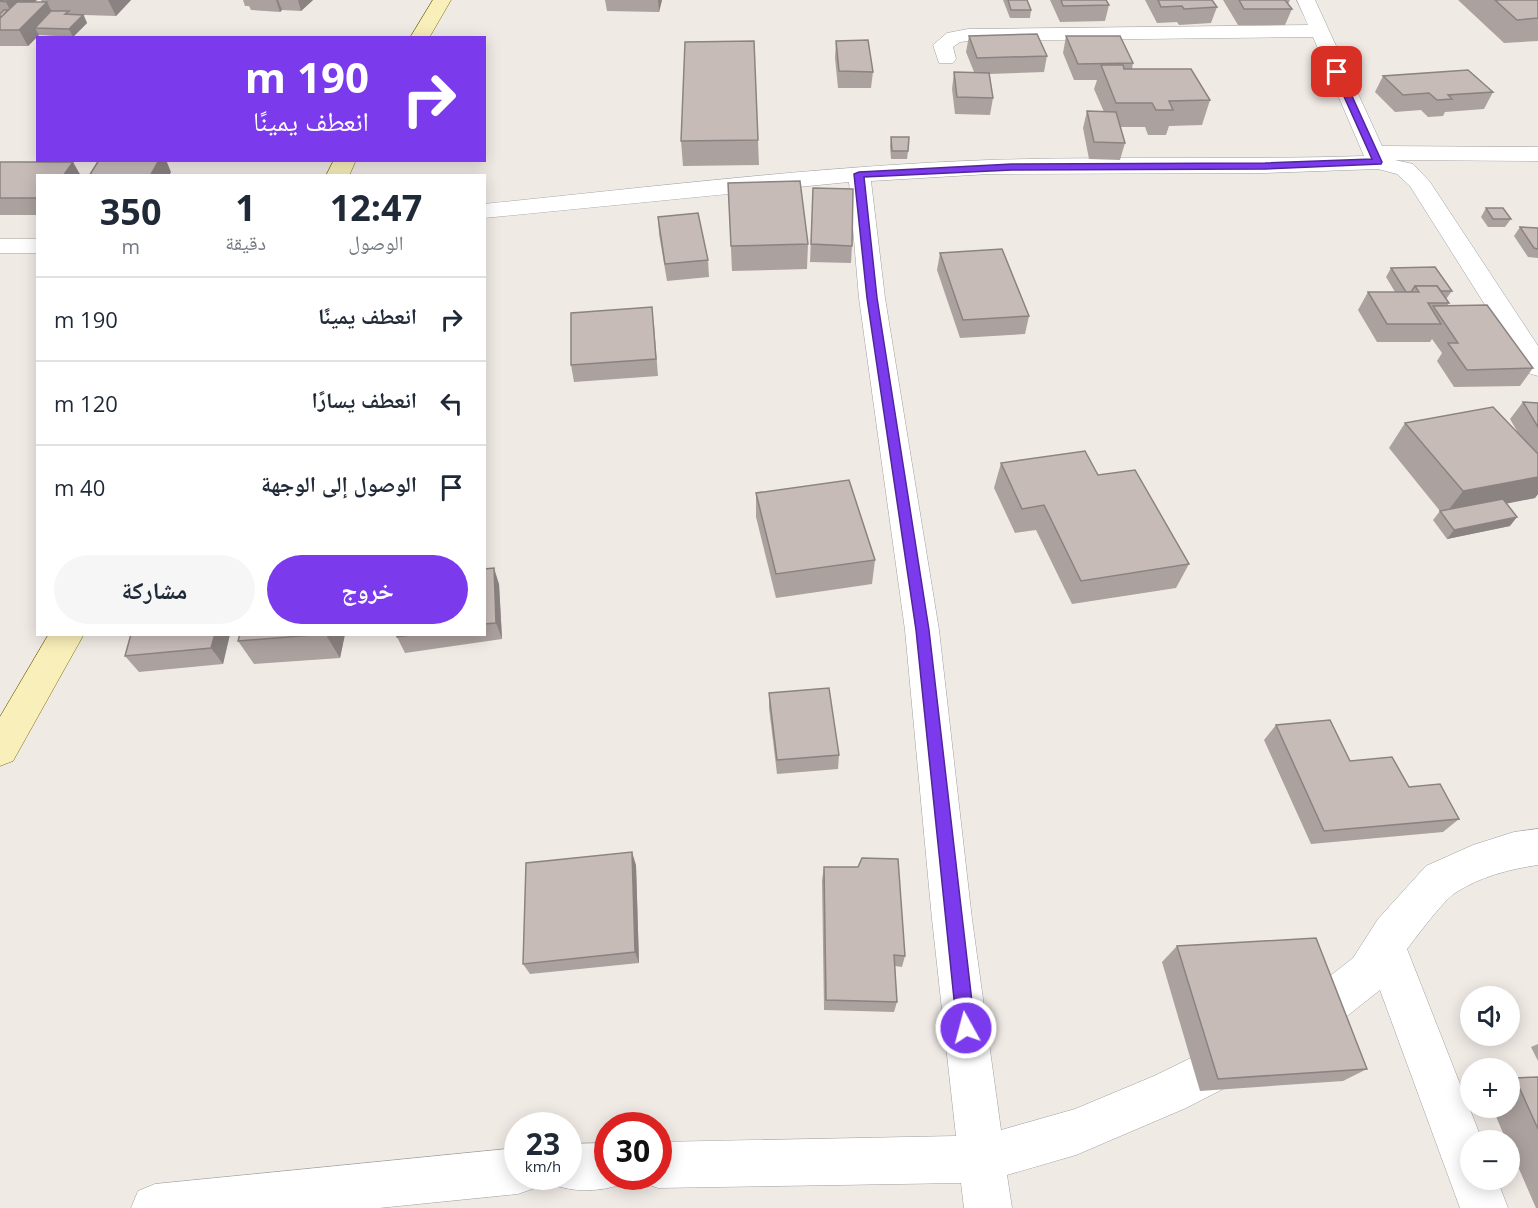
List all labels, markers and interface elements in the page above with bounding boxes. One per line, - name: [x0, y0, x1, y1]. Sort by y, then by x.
- pin: [1311, 46, 1362, 97]
- text: 190 m: [245, 48, 369, 105]
- icon: arrive: [1320, 55, 1353, 88]
- icon: right: [390, 60, 468, 138]
- text: انعطف يمينًا: [253, 102, 369, 139]
- text: 1: [235, 183, 256, 232]
- text: 12:47: [330, 183, 422, 232]
- text: 350: [100, 187, 162, 236]
- text: دقيقة: [225, 229, 266, 256]
- text: الوصول: [348, 229, 404, 256]
- text: m: [121, 233, 140, 260]
- text: انعطف يمينًا: [318, 300, 417, 330]
- icon: right: [435, 303, 468, 336]
- text: 190 m: [54, 304, 118, 334]
- text: انعطف يسارًا: [312, 384, 417, 414]
- icon: left: [435, 387, 468, 420]
- text: 120 m: [54, 388, 118, 418]
- text: الوصول إلى الوجهة: [261, 468, 417, 498]
- icon: arrive: [435, 471, 468, 504]
- text: 40 m: [54, 472, 105, 502]
- button: مشاركة: [54, 555, 255, 624]
- button: خروج: [267, 555, 468, 624]
- map controls: [1460, 986, 1520, 1190]
- button: sound: [1460, 986, 1520, 1046]
- position arrow: [934, 996, 998, 1060]
- button: +: [1460, 1058, 1520, 1118]
- speed limit sign: 30: [594, 1112, 672, 1190]
- text: 23: [526, 1123, 560, 1164]
- button: −: [1460, 1130, 1520, 1190]
- text: km/h: [525, 1156, 561, 1176]

